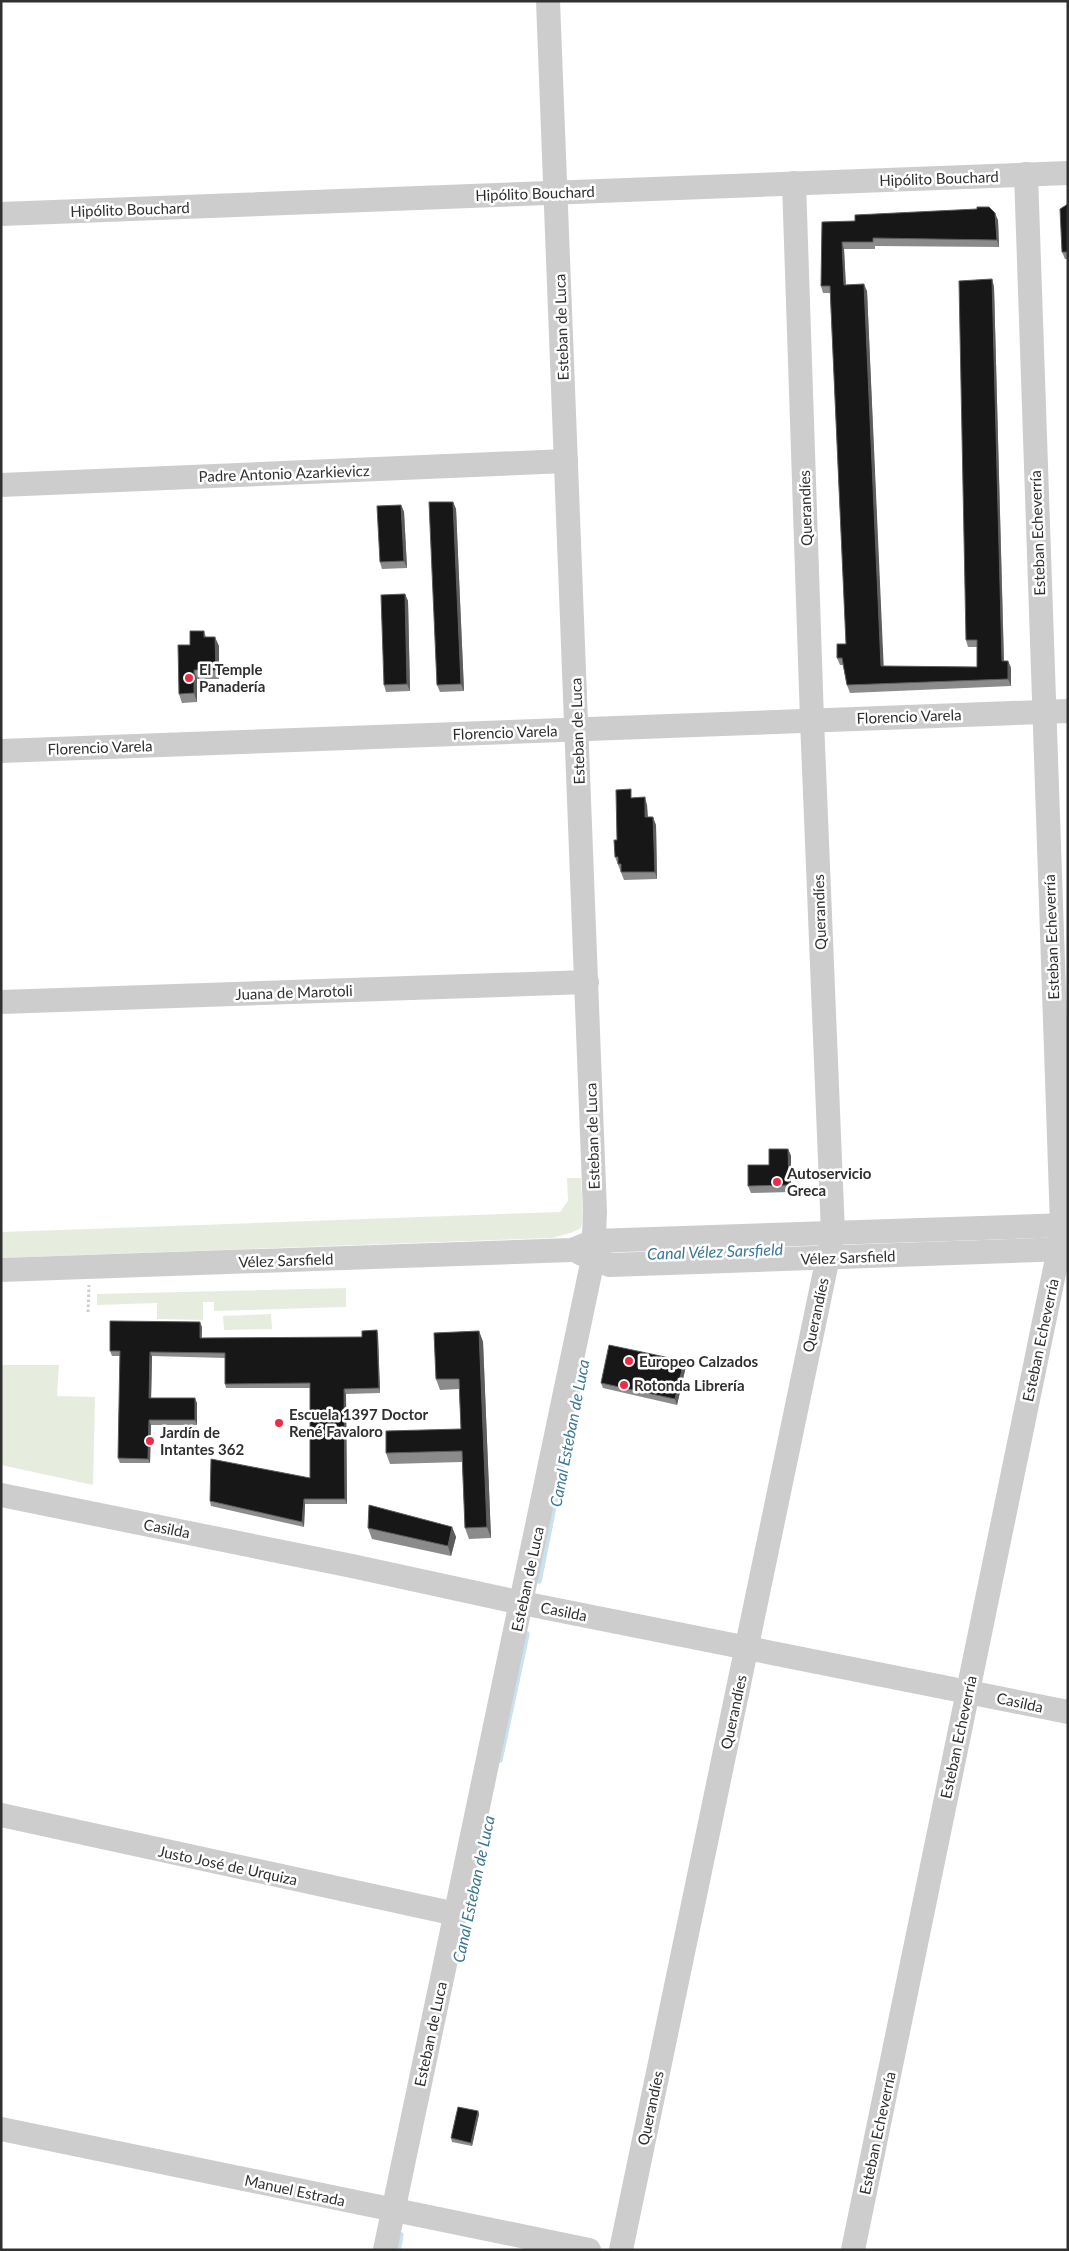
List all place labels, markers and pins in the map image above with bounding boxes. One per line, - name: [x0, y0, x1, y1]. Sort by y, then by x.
- place label: El Temple Panadería: [199, 660, 265, 695]
- marker: El Temple Panadería: [183, 672, 195, 684]
- place label: Autoservicio Greca: [786, 1164, 872, 1199]
- marker: Autoservicio Greca: [771, 1176, 783, 1188]
- place label: Europeo Calzados: [639, 1352, 759, 1370]
- marker: Europeo Calzados: [623, 1355, 635, 1367]
- place label: Rotonda Librería: [634, 1376, 745, 1394]
- marker: Rotonda Librería: [618, 1379, 630, 1391]
- place label: Escuela 1397 Doctor René Favaloro: [289, 1405, 429, 1440]
- marker: Escuela 1397 Doctor René Favaloro: [273, 1417, 285, 1429]
- place label: Jardín de Intantes 362: [160, 1423, 244, 1458]
- marker: Jardín de Intantes 362: [144, 1435, 156, 1447]

